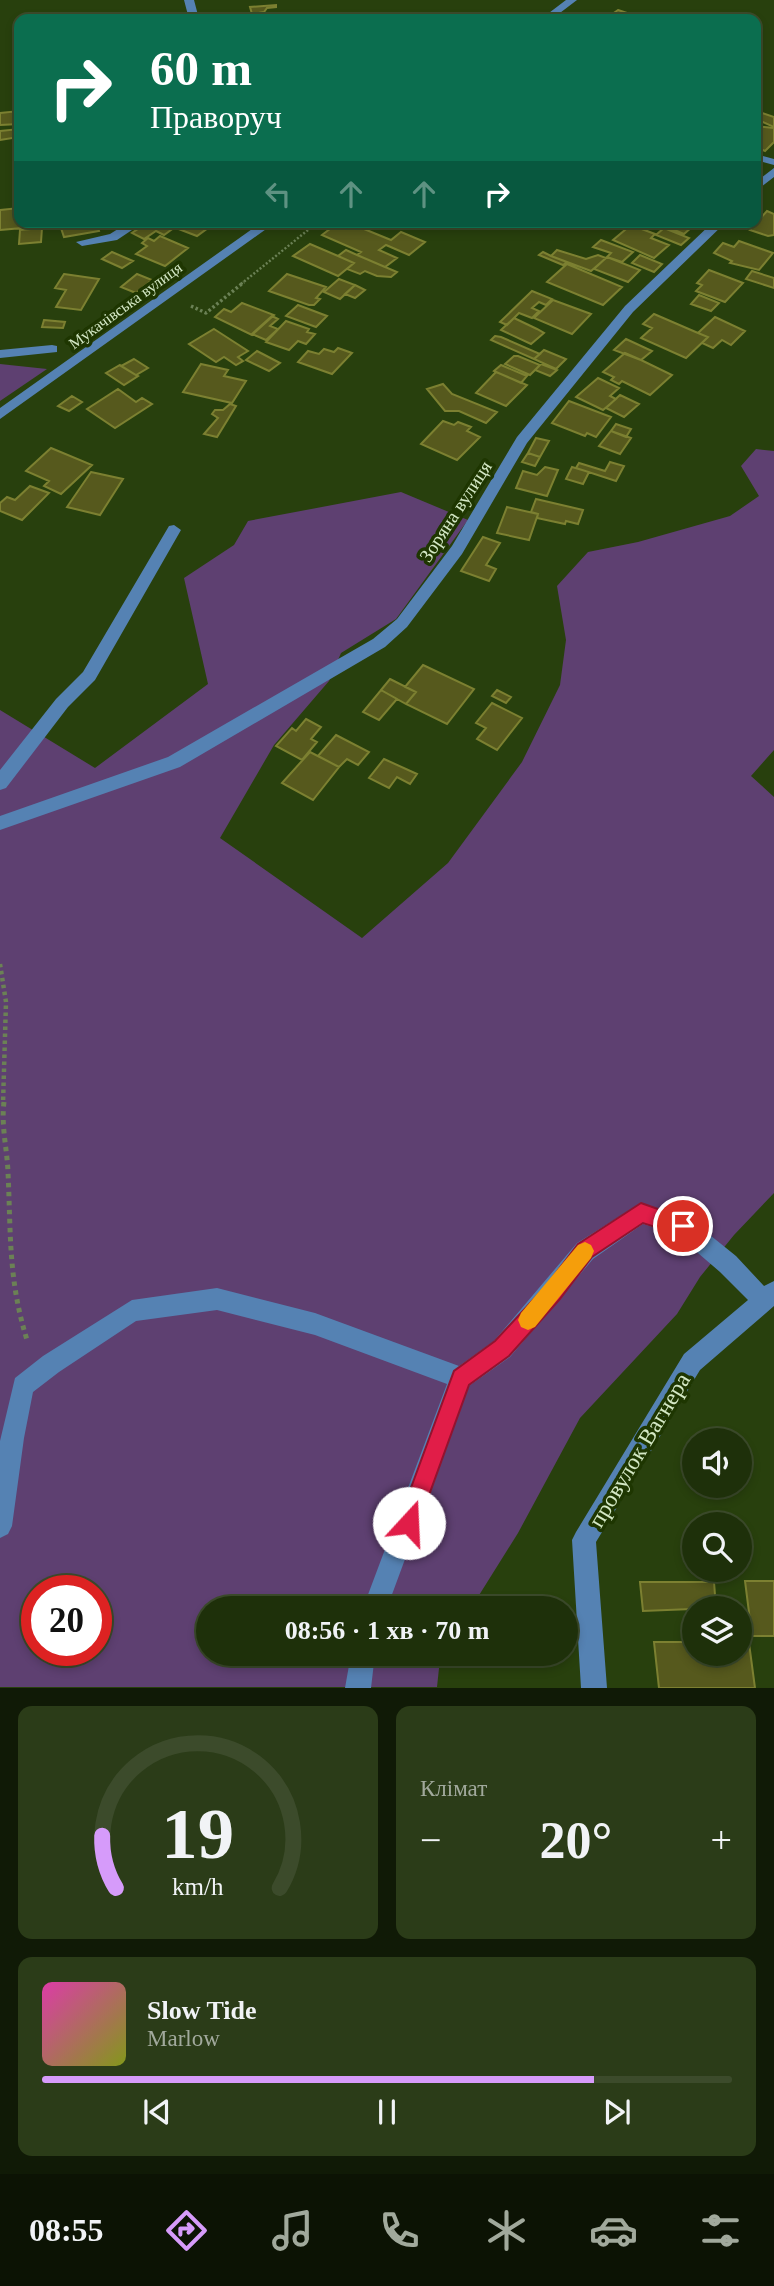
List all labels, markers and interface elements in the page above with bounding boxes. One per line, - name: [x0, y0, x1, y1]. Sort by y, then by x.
- text: 60 m: [150, 41, 252, 96]
- icon: right: [35, 42, 126, 133]
- text: Праворуч: [150, 99, 282, 135]
- icon: left: [259, 175, 297, 213]
- icon: ahead: [332, 175, 370, 213]
- icon: ahead: [405, 175, 443, 213]
- icon: right: [478, 175, 516, 213]
- street label: Мукачівська вулиця: [65, 258, 186, 353]
- street label: Зоряна вулиця: [415, 457, 496, 566]
- pin: [653, 1196, 713, 1256]
- icon: arrive: [664, 1207, 702, 1245]
- street label: провулок Вагнера: [584, 1369, 695, 1532]
- map controls: [682, 1428, 752, 1666]
- button: sound: [682, 1428, 752, 1498]
- position arrow: [372, 1486, 446, 1560]
- button: search: [682, 1512, 752, 1582]
- speed limit sign: 20: [21, 1575, 112, 1666]
- button: layers: [682, 1596, 752, 1666]
- text: 08:56 · 1 хв · 70 m: [285, 1616, 489, 1645]
- text: Клімат: [420, 1776, 487, 1801]
- text: 19: [162, 1794, 234, 1875]
- text: 20°: [540, 1812, 612, 1869]
- text: −: [420, 1819, 441, 1861]
- text: +: [711, 1819, 732, 1861]
- text: km/h: [172, 1873, 224, 1900]
- text: Slow Tide: [147, 1996, 257, 2025]
- text: Marlow: [147, 2026, 220, 2051]
- icon: previous: [138, 2093, 176, 2131]
- icon: pause: [368, 2093, 406, 2131]
- icon: next: [598, 2093, 636, 2131]
- icon: directions: [162, 2206, 211, 2255]
- icon: music: [268, 2206, 317, 2255]
- icon: phone: [375, 2206, 424, 2255]
- icon: climate: [482, 2206, 531, 2255]
- icon: car: [589, 2206, 638, 2255]
- icon: filters: [696, 2206, 745, 2255]
- text: 08:55: [29, 2212, 104, 2248]

